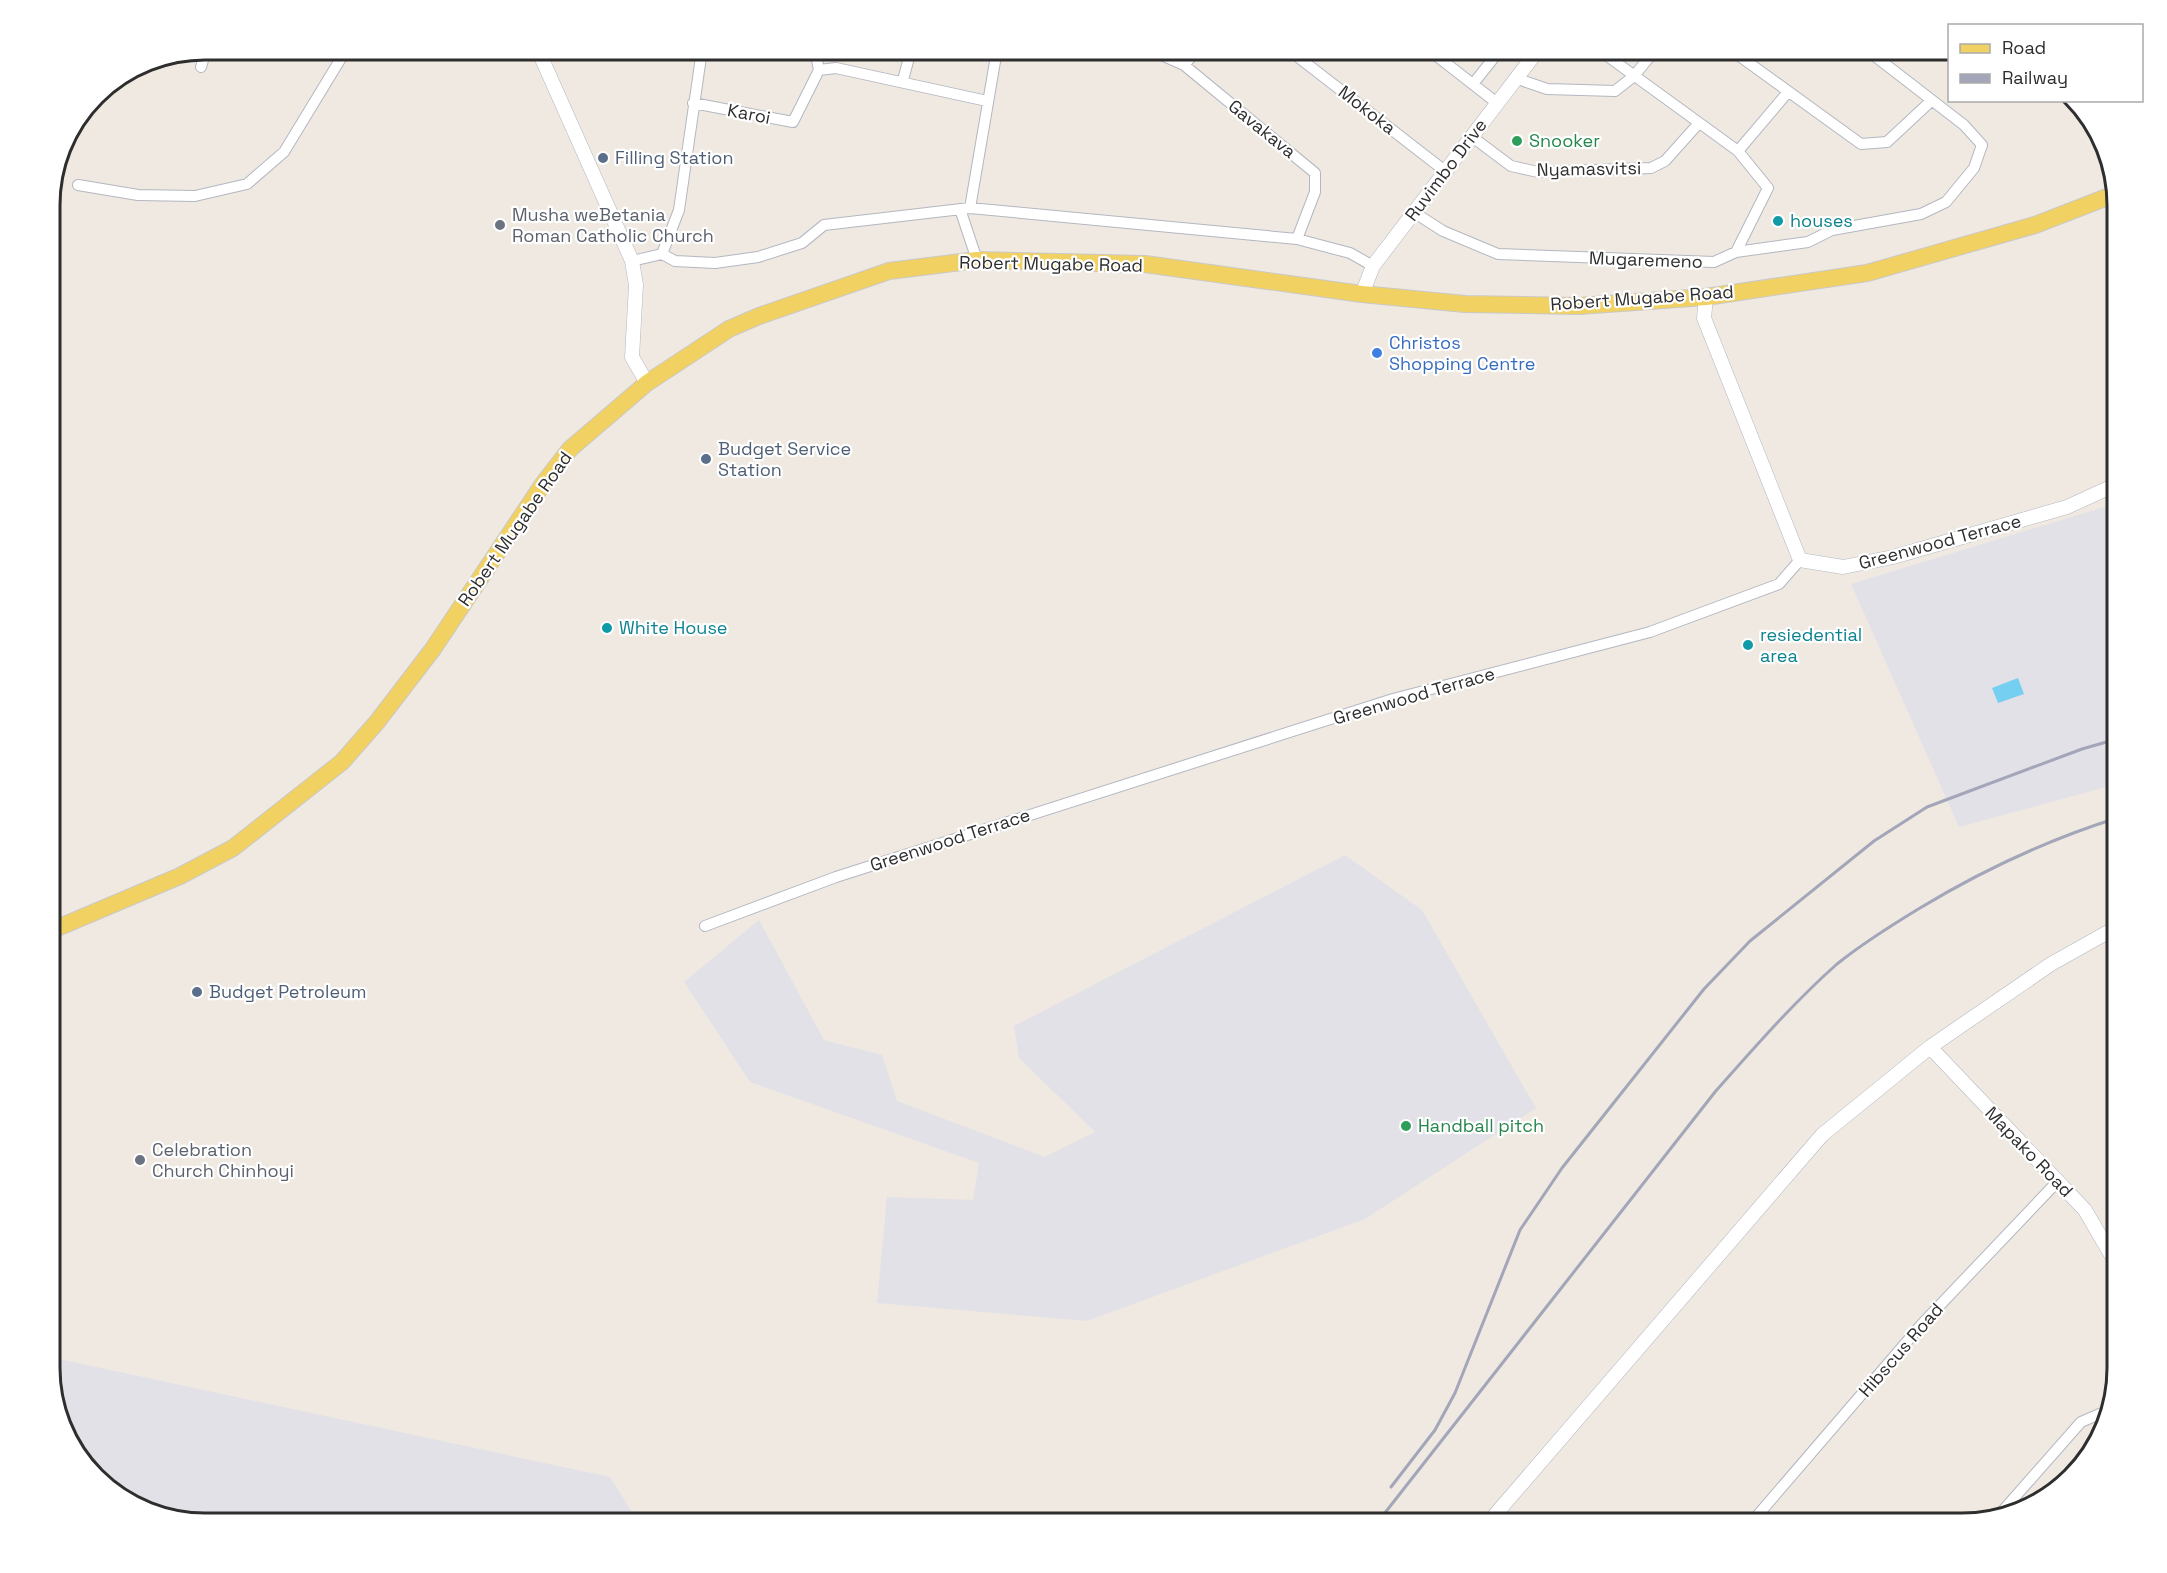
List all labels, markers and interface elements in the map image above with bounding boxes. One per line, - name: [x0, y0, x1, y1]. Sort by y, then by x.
- legend: [1948, 24, 2143, 102]
- text: Road: [2002, 36, 2046, 59]
- text: Railway: [2002, 66, 2068, 89]
- street label: Mokoka: [1334, 80, 1401, 139]
- street label: Gavakava: [1224, 94, 1301, 163]
- street label: Karoi: [726, 98, 773, 129]
- street label: Ruvimbo Drive: [1400, 114, 1492, 226]
- place label: Snooker: [1529, 129, 1600, 152]
- marker: Snooker: [1510, 134, 1524, 148]
- place label: Filling Station: [615, 146, 733, 169]
- marker: Filling Station: [596, 151, 610, 165]
- street label: Nyamasvitsi: [1537, 156, 1641, 181]
- place label: Musha weBetania Roman Catholic Church: [512, 203, 714, 247]
- place label: houses: [1790, 209, 1853, 232]
- marker: houses: [1771, 214, 1785, 228]
- marker: Musha weBetania Roman Catholic Church: [493, 218, 507, 232]
- street label: Mugaremeno: [1589, 246, 1703, 273]
- street label: Robert Mugabe Road: [959, 250, 1143, 277]
- street label: Robert Mugabe Road: [1549, 280, 1735, 315]
- place label: Christos Shopping Centre: [1389, 331, 1535, 375]
- marker: Christos Shopping Centre: [1370, 346, 1384, 360]
- place label: Budget Service Station: [718, 437, 851, 481]
- street label: Robert Mugabe Road: [452, 447, 577, 611]
- marker: Budget Service Station: [699, 452, 713, 466]
- street label: Greenwood Terrace: [1856, 509, 2024, 574]
- place label: White House: [619, 616, 728, 639]
- marker: White House: [600, 621, 614, 635]
- place label: resiedential area: [1760, 623, 1862, 667]
- marker: resiedential area: [1741, 638, 1755, 652]
- street label: Greenwood Terrace: [1330, 661, 1497, 730]
- street label: Greenwood Terrace: [867, 803, 1033, 876]
- place label: Budget Petroleum: [209, 980, 367, 1003]
- marker: Budget Petroleum: [190, 985, 204, 999]
- street label: Mapako Road: [1980, 1102, 2078, 1202]
- place label: Handball pitch: [1418, 1114, 1544, 1137]
- marker: Handball pitch: [1399, 1119, 1413, 1133]
- place label: Celebration Church Chinhoyi: [152, 1138, 294, 1182]
- marker: Celebration Church Chinhoyi: [133, 1153, 147, 1167]
- street label: Hibscus Road: [1853, 1298, 1948, 1402]

